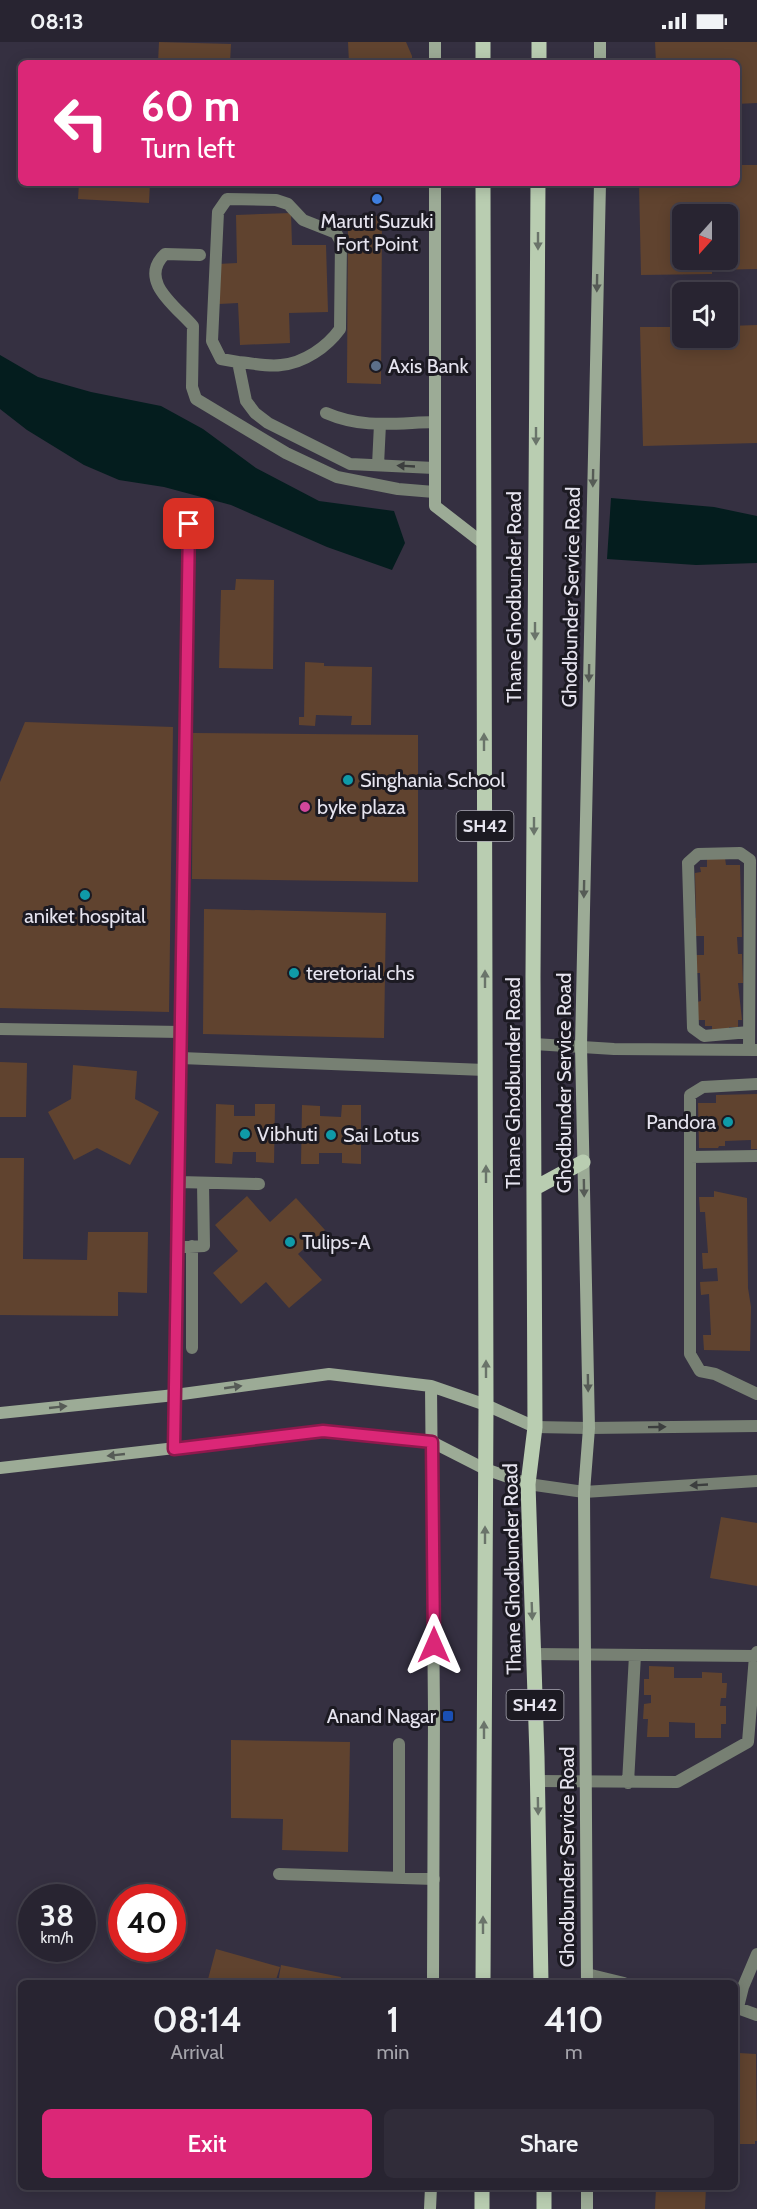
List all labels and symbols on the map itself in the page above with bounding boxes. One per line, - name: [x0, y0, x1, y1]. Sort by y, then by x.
- marker: Maruti Suzuki Fort Point: [370, 192, 384, 206]
- north arrow: [672, 204, 738, 270]
- place label: Maruti Suzuki Fort Point: [320, 209, 434, 256]
- one-way arrow: [533, 232, 543, 251]
- one-way arrow: [593, 274, 602, 293]
- place label: Axis Bank: [388, 354, 469, 378]
- marker: Axis Bank: [369, 359, 383, 373]
- one-way arrow: [532, 427, 541, 446]
- one-way arrow: [397, 462, 416, 471]
- one-way arrow: [588, 469, 598, 488]
- street label: Ghodbunder Service Road: [557, 487, 585, 707]
- street label: Thane Ghodbunder Road: [502, 491, 526, 703]
- pin: [163, 498, 214, 549]
- one-way arrow: [530, 622, 540, 641]
- one-way arrow: [584, 664, 594, 683]
- one-way arrow: [479, 732, 489, 751]
- place label: Singhania School: [360, 768, 505, 792]
- marker: Singhania School: [341, 773, 355, 787]
- place label: byke plaza: [317, 795, 406, 819]
- marker: byke plaza: [298, 800, 312, 814]
- road number: SH42: [456, 811, 514, 841]
- one-way arrow: [529, 817, 539, 836]
- one-way arrow: [580, 880, 589, 899]
- marker: aniket hospital: [78, 888, 92, 902]
- place label: aniket hospital: [24, 904, 146, 928]
- place label: teretorial chs: [306, 961, 414, 985]
- marker: teretorial chs: [287, 966, 301, 980]
- one-way arrow: [480, 969, 490, 988]
- street label: Ghodbunder Service Road: [552, 973, 576, 1193]
- street label: Thane Ghodbunder Road: [501, 977, 525, 1189]
- place label: Pandora: [646, 1110, 716, 1134]
- marker: Pandora: [721, 1115, 735, 1129]
- place label: Vibhuti: [257, 1122, 318, 1146]
- place label: Sai Lotus: [343, 1123, 419, 1147]
- marker: Vibhuti: [238, 1127, 252, 1141]
- marker: Sai Lotus: [324, 1128, 338, 1142]
- one-way arrow: [481, 1164, 491, 1183]
- one-way arrow: [579, 1179, 588, 1198]
- place label: Tulips-A: [302, 1230, 371, 1254]
- marker: Tulips-A: [283, 1235, 297, 1249]
- one-way arrow: [481, 1359, 491, 1378]
- one-way arrow: [583, 1374, 592, 1393]
- one-way arrow: [224, 1383, 243, 1392]
- one-way arrow: [49, 1402, 68, 1412]
- one-way arrow: [647, 1422, 666, 1432]
- one-way arrow: [107, 1450, 126, 1460]
- street label: Thane Ghodbunder Road: [498, 1463, 526, 1675]
- one-way arrow: [689, 1480, 708, 1489]
- one-way arrow: [480, 1525, 490, 1544]
- one-way arrow: [527, 1601, 536, 1620]
- position arrow: [402, 1613, 466, 1677]
- road number: SH42: [506, 1690, 564, 1720]
- place label: Anand Nagar: [327, 1704, 437, 1728]
- marker: Anand Nagar: [441, 1709, 455, 1723]
- one-way arrow: [479, 1720, 489, 1739]
- street label: Ghodbunder Service Road: [555, 1747, 579, 1967]
- one-way arrow: [533, 1796, 543, 1815]
- speed limit sign: 40: [108, 1884, 186, 1962]
- one-way arrow: [478, 1915, 488, 1934]

